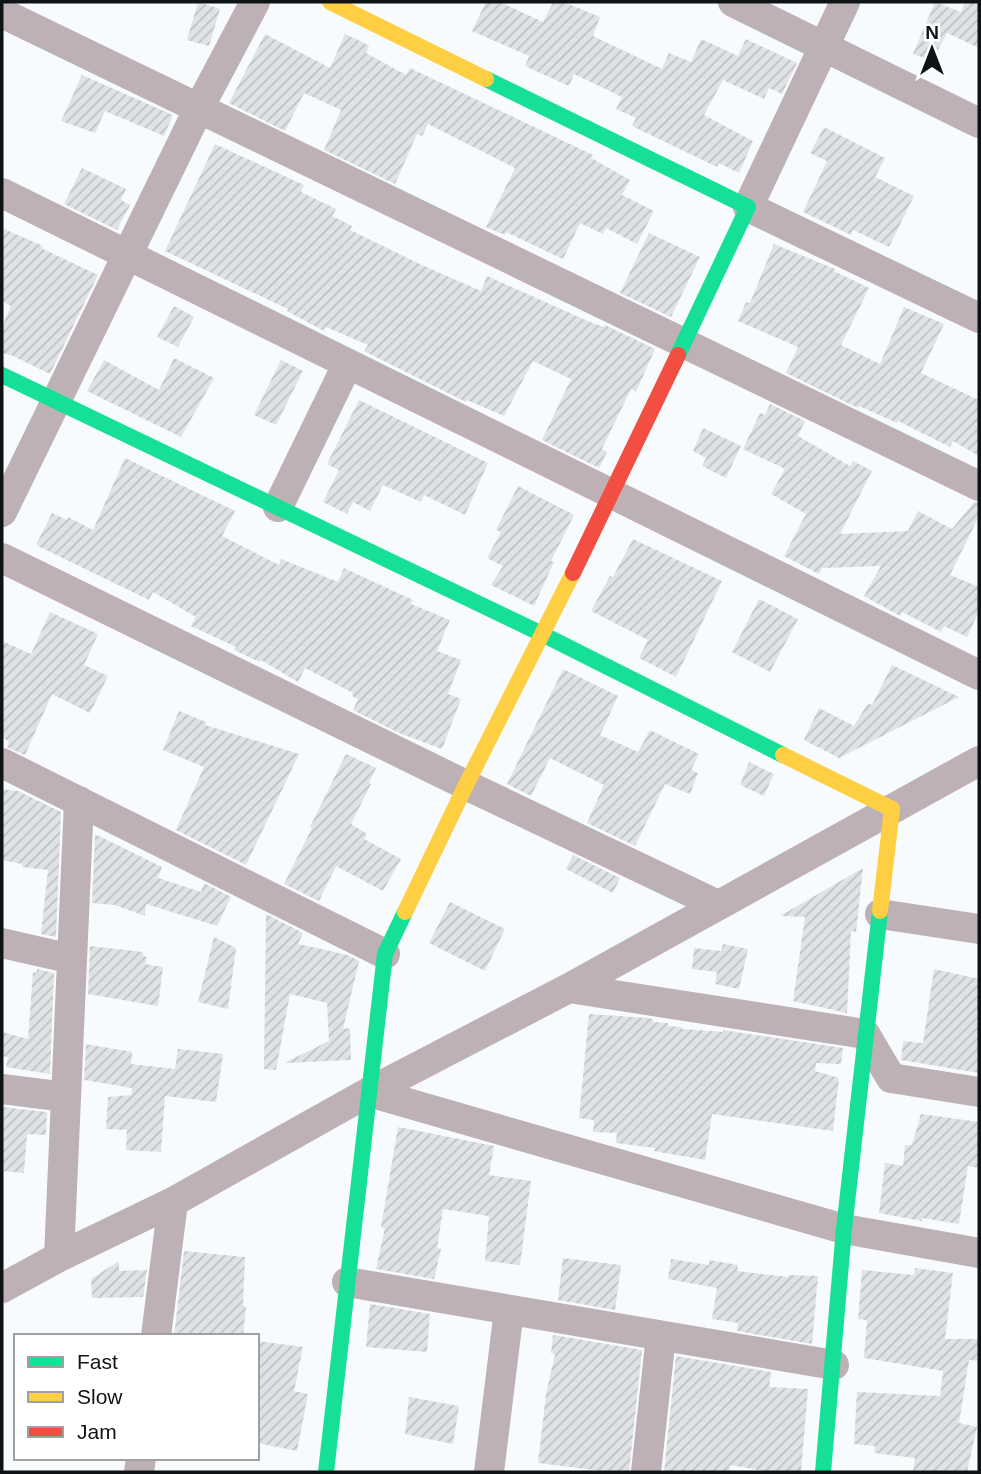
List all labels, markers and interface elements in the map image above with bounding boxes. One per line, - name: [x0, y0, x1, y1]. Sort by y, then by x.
- north arrow: [897, 14, 967, 84]
- text: N: [925, 22, 939, 43]
- legend: [14, 1334, 259, 1460]
- text: Fast: [77, 1350, 118, 1373]
- text: Slow: [77, 1385, 123, 1408]
- text: Jam: [77, 1420, 117, 1443]

